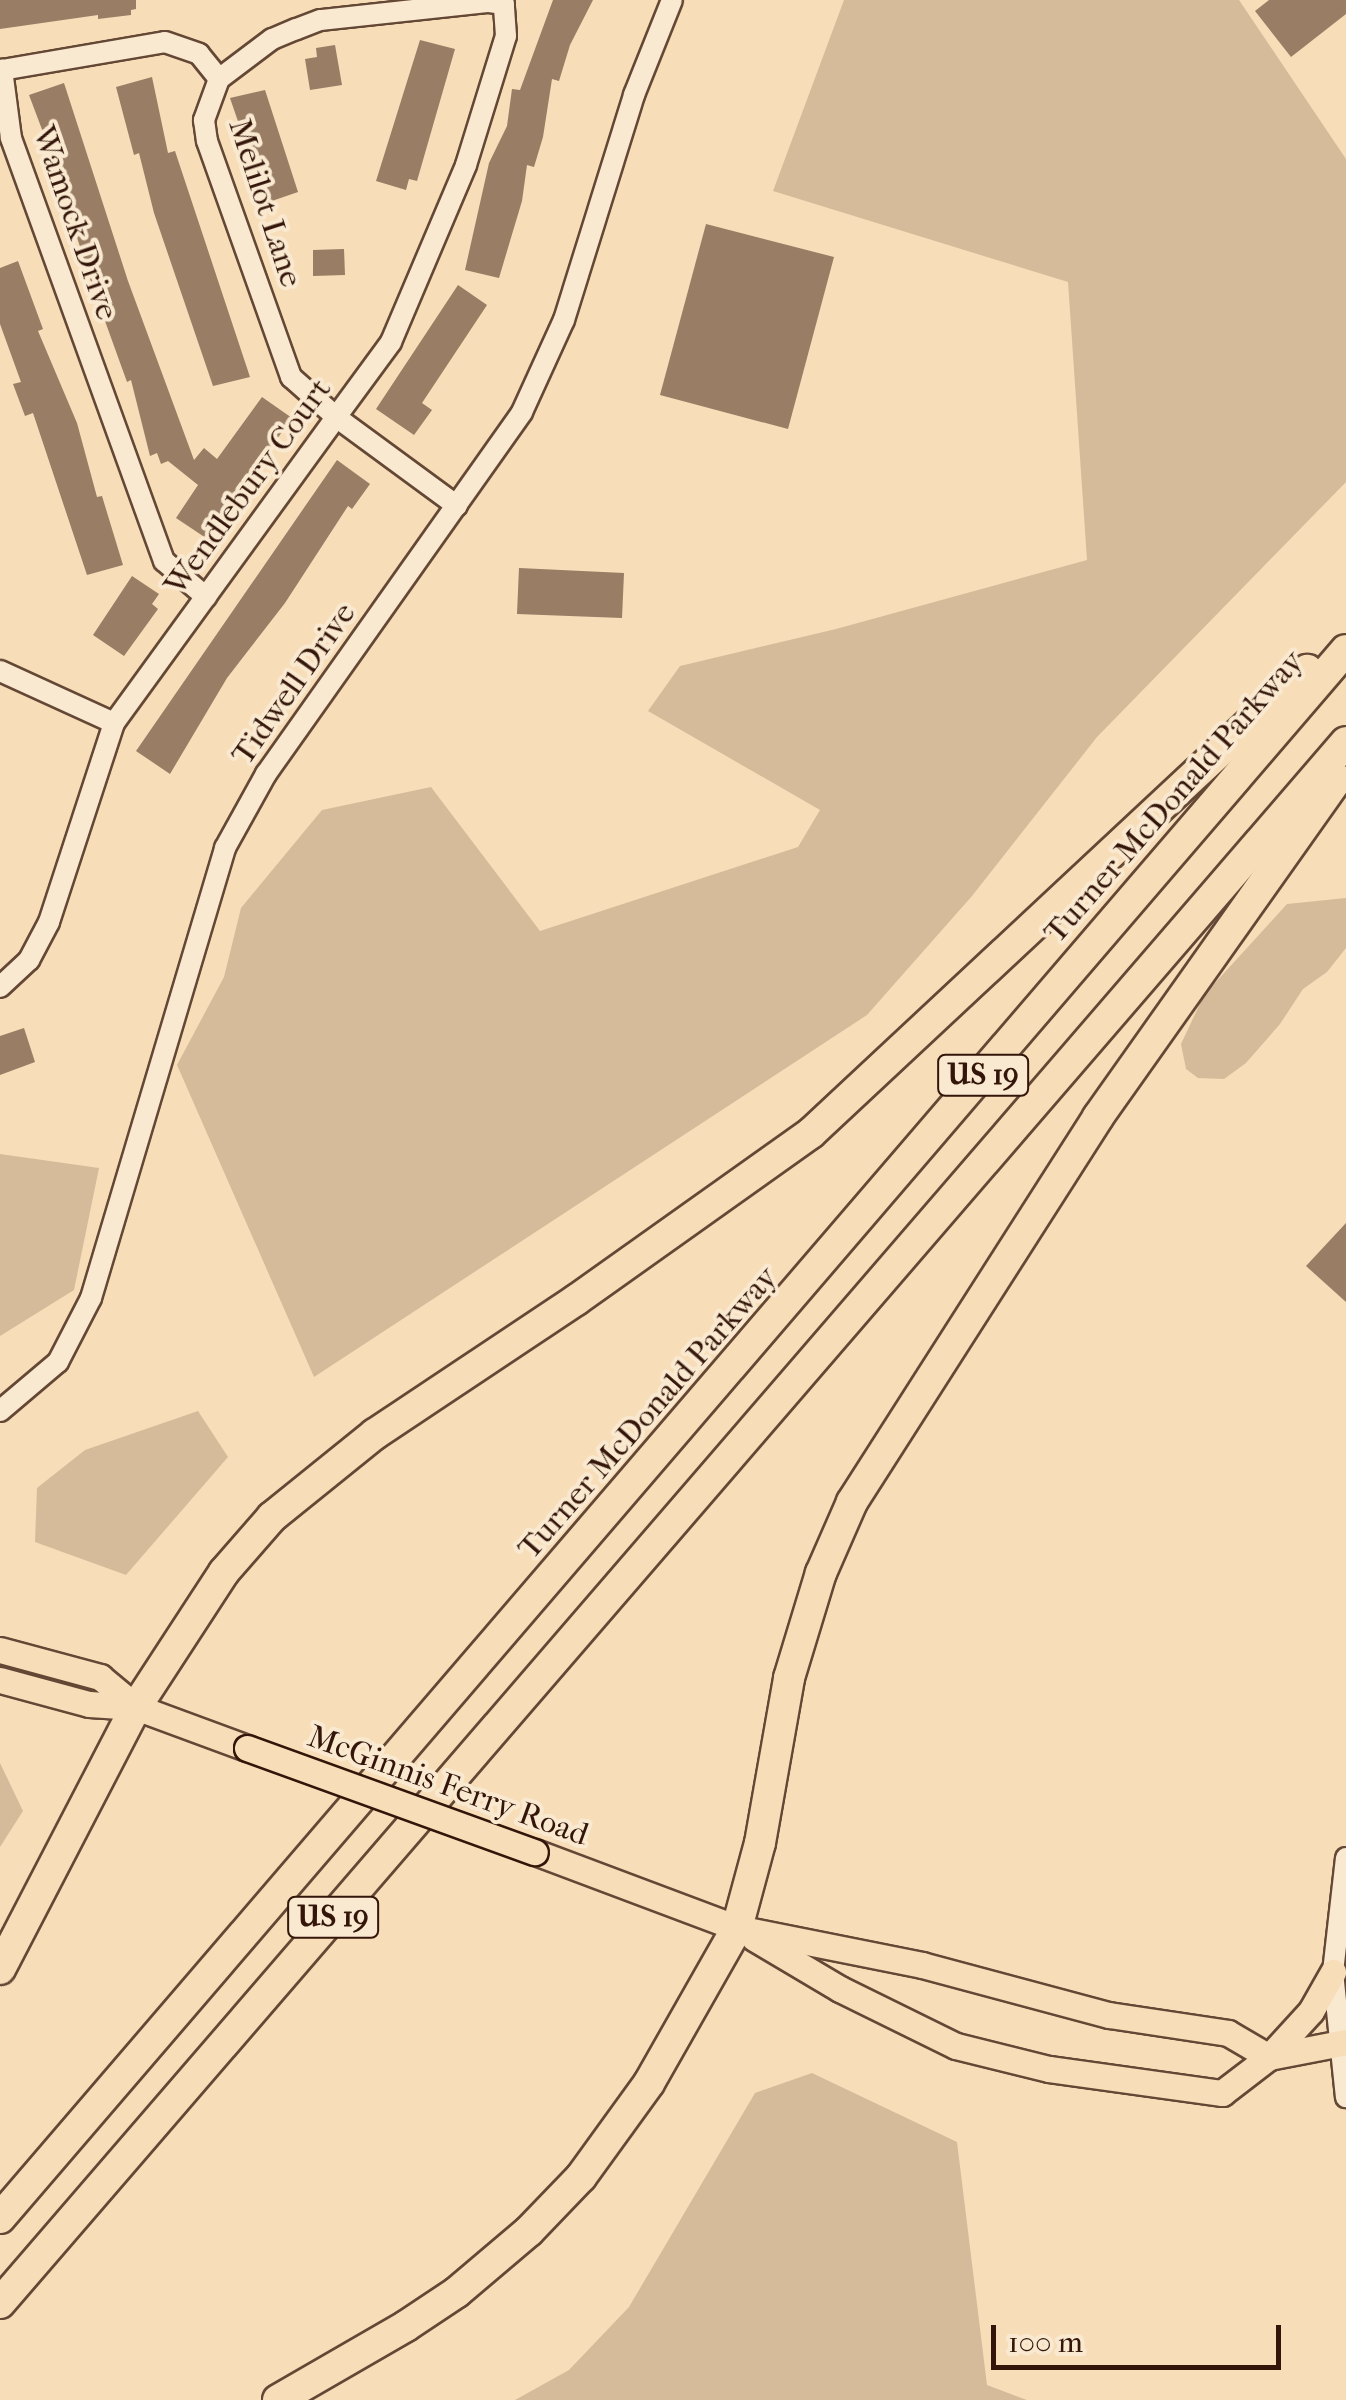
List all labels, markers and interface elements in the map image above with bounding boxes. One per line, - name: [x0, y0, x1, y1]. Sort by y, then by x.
- street label: Melilot Lane: [220, 114, 310, 292]
- street label: Wamock Drive: [24, 121, 126, 325]
- street label: Wendlebury Court: [157, 371, 339, 603]
- street label: Tidwell Drive: [224, 596, 364, 772]
- street label: Turner McDonald Parkway: [1036, 643, 1312, 951]
- road number: US 19: [936, 1050, 1030, 1100]
- street label: Turner McDonald Parkway: [510, 1259, 786, 1567]
- street label: McGinnis Ferry Road: [303, 1717, 593, 1855]
- road number: US 19: [286, 1892, 380, 1942]
- scale bar: [996, 2305, 1286, 2367]
- text: 100 m: [1008, 2325, 1083, 2360]

